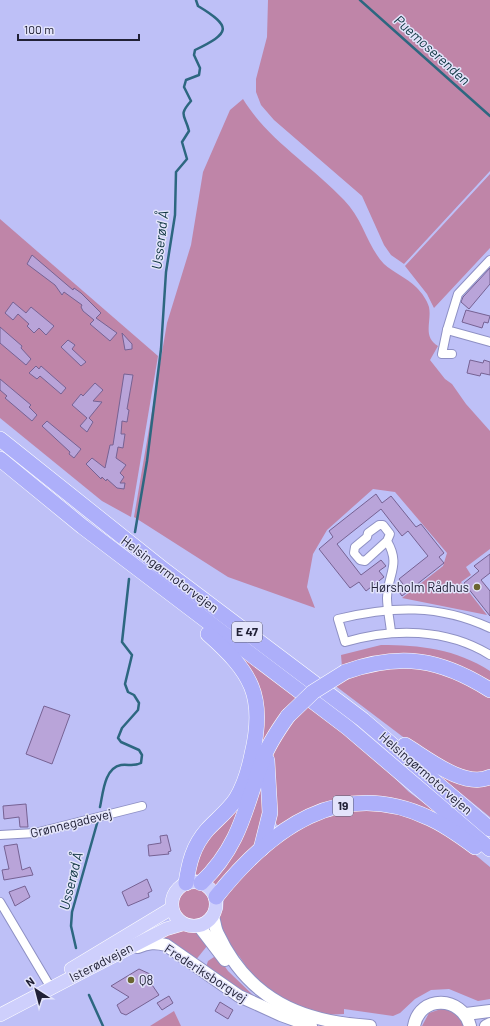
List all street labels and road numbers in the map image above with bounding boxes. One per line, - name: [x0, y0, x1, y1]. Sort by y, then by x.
- street label: Helsingørmotorvejen: [118, 532, 222, 616]
- road number: E 47: [232, 622, 262, 642]
- street label: Helsingørmotorvejen: [376, 728, 476, 818]
- road number: 19: [333, 796, 353, 816]
- street label: Grønnegadevej: [28, 805, 114, 841]
- street label: Isterødvejen: [66, 939, 136, 985]
- street label: Frederiksborgvej: [162, 940, 250, 1006]

